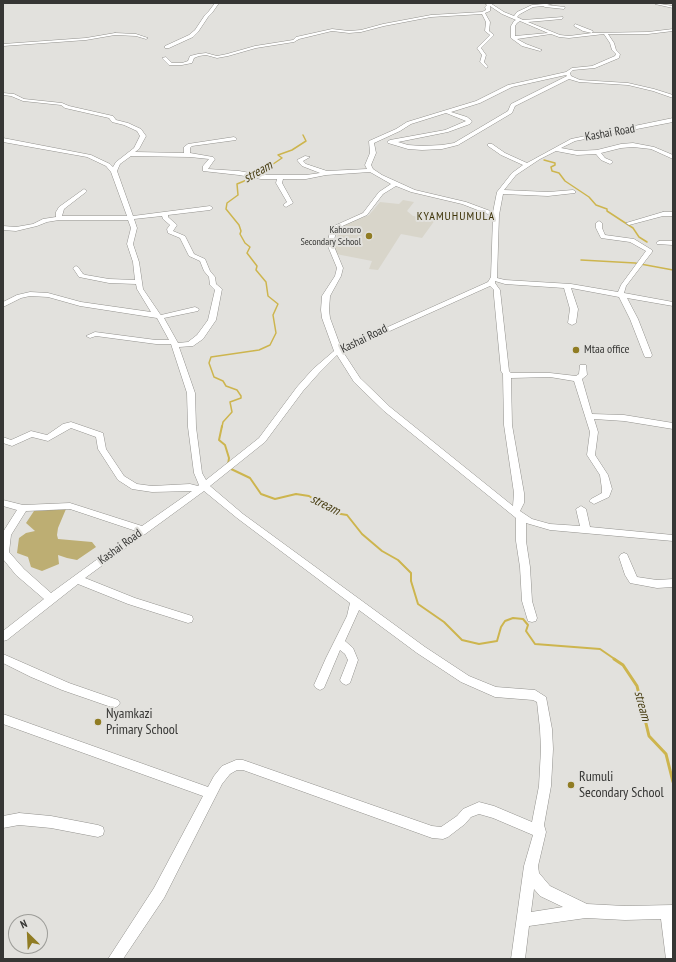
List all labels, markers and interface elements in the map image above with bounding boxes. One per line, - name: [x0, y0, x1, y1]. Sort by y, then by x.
- street label: Kashai Road: [584, 122, 636, 144]
- water label: stream: [241, 158, 275, 186]
- district label: KYAMUHUMULA: [417, 210, 495, 224]
- place label: Kahororo Secondary School: [300, 224, 361, 248]
- marker: Kahororo Secondary School: [364, 231, 374, 241]
- street label: Kashai Road: [338, 322, 390, 356]
- place label: Mtaa office: [584, 343, 630, 357]
- marker: Mtaa office: [571, 345, 581, 355]
- water label: stream: [308, 491, 342, 519]
- street label: Kashai Road: [95, 526, 145, 568]
- water label: stream: [631, 689, 653, 723]
- place label: Nyamkazi Primary School: [106, 706, 178, 738]
- marker: Nyamkazi Primary School: [93, 717, 103, 727]
- place label: Rumuli Secondary School: [579, 769, 664, 802]
- marker: Rumuli Secondary School: [566, 780, 576, 790]
- north arrow: [8, 914, 48, 954]
- text: N: [18, 916, 29, 932]

